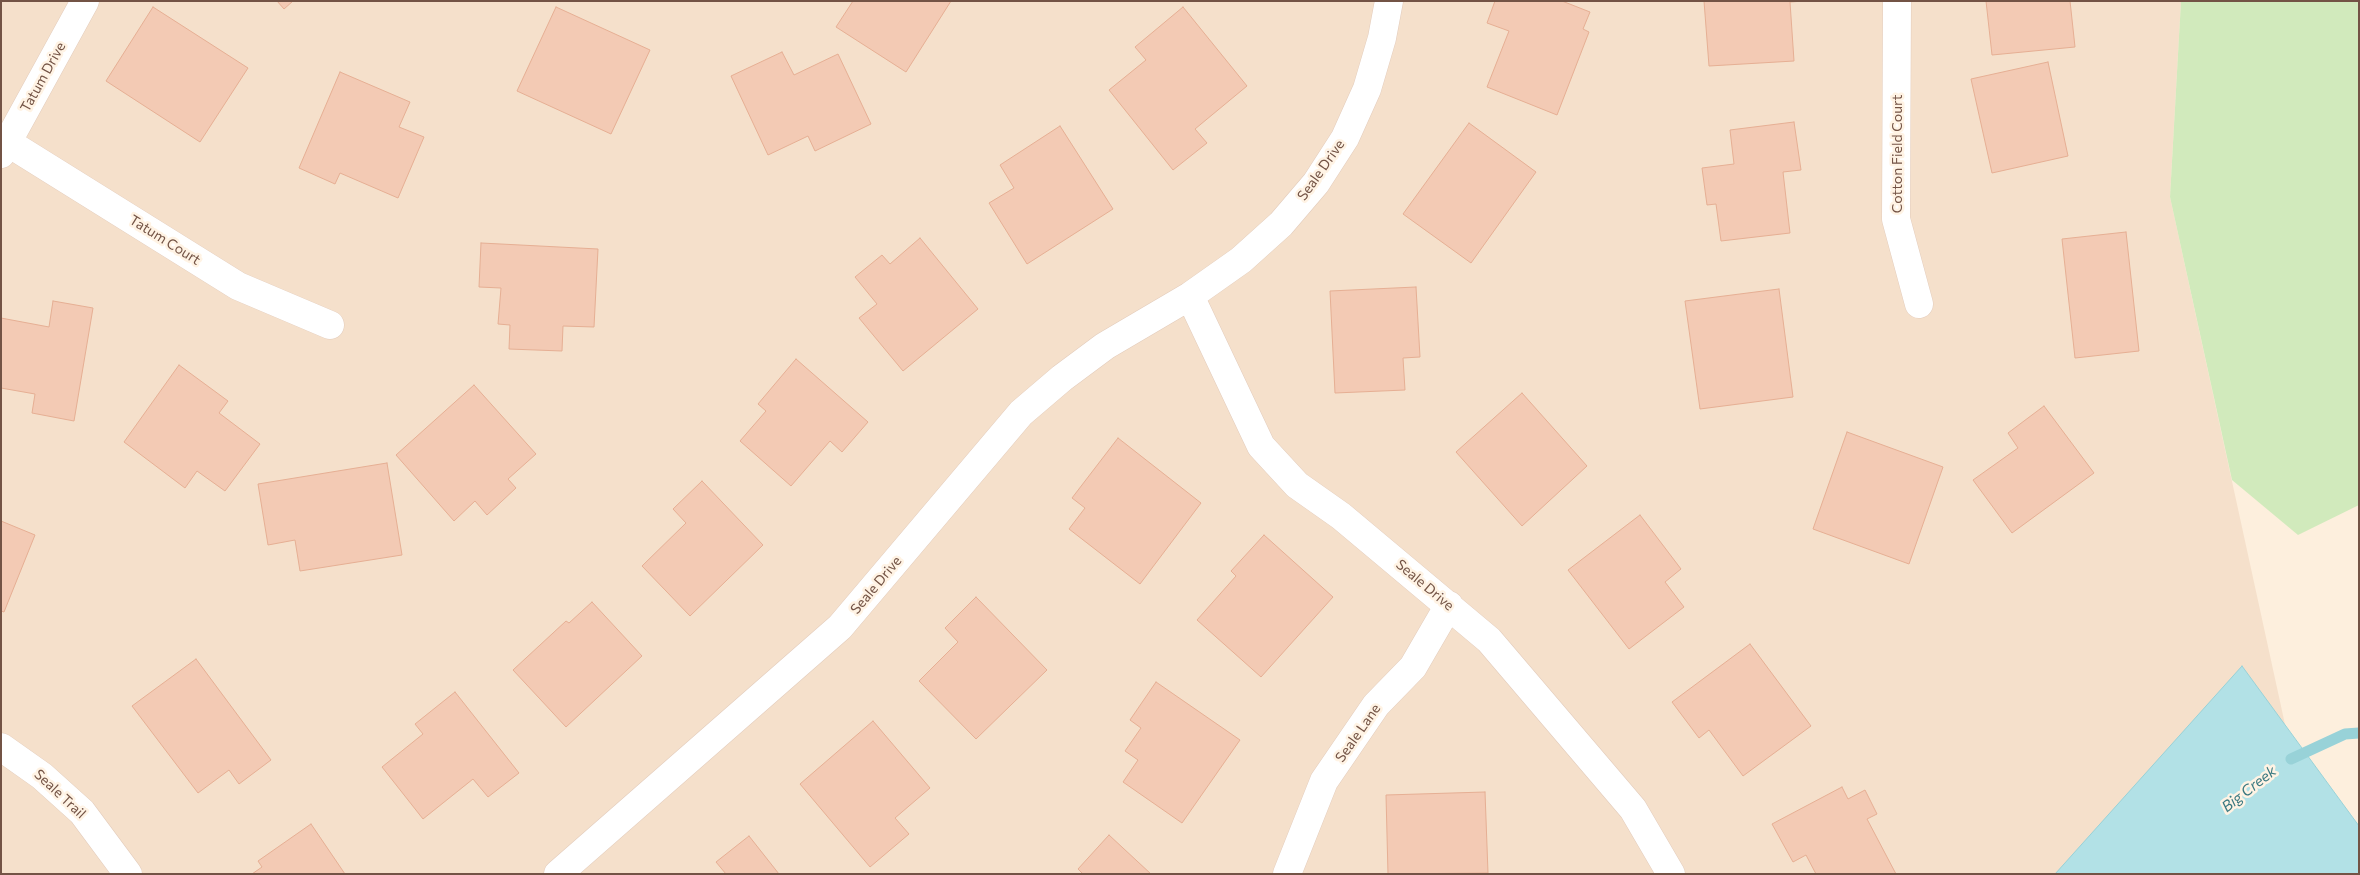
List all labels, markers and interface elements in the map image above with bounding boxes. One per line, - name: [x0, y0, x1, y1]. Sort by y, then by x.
- street label: Tatum Drive: [17, 39, 69, 115]
- street label: Cotton Field Court: [1889, 95, 1905, 213]
- street label: Seale Drive: [1294, 136, 1348, 204]
- street label: Tatum Court: [126, 212, 204, 268]
- street label: Seale Drive: [847, 553, 905, 617]
- street label: Seale Drive: [1393, 556, 1457, 614]
- street label: Seale Lane: [1332, 701, 1384, 765]
- water label: Big Creek: [2218, 762, 2280, 816]
- street label: Seale Trail: [31, 766, 89, 822]

